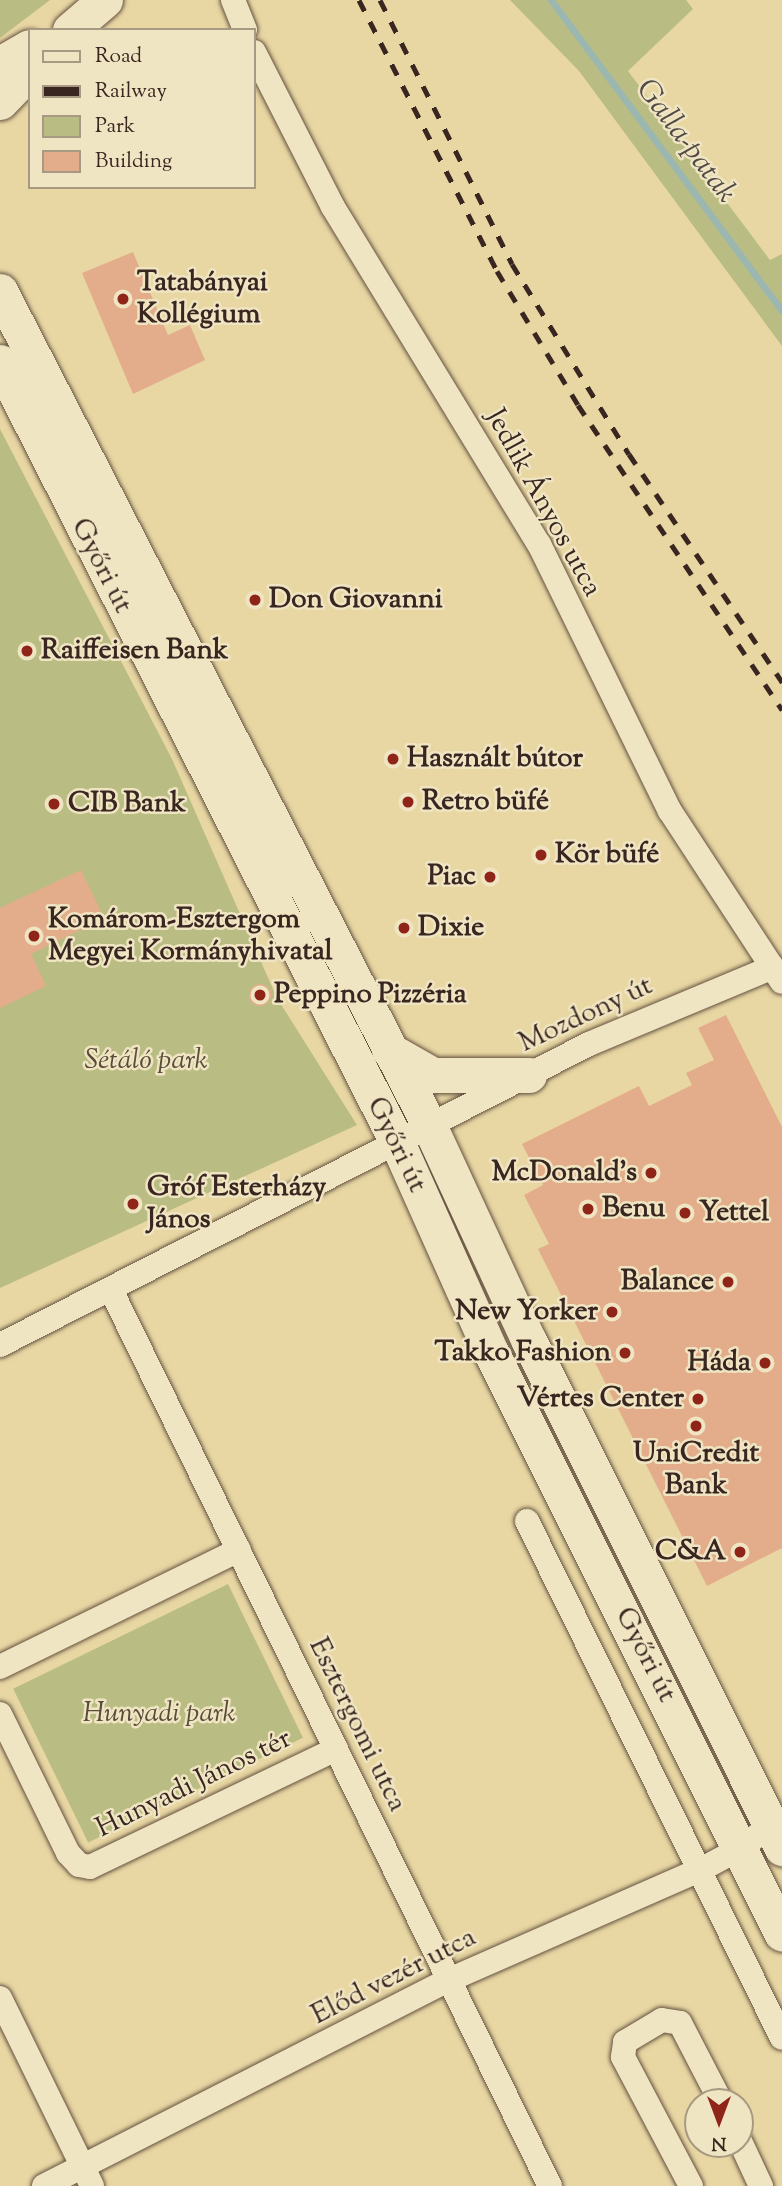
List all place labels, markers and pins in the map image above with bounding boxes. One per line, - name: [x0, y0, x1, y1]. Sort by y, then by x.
- place label: Tatabányai Kollégium: [137, 266, 268, 332]
- marker: Tatabányai Kollégium: [115, 291, 131, 307]
- place label: Don Giovanni: [269, 583, 443, 617]
- marker: Don Giovanni: [247, 592, 263, 608]
- place label: Raiffeisen Bank: [41, 634, 228, 668]
- marker: Raiffeisen Bank: [19, 643, 35, 659]
- place label: Használt bútor: [407, 742, 583, 776]
- marker: Használt bútor: [385, 751, 401, 767]
- place label: Retro büfé: [422, 785, 549, 819]
- place label: CIB Bank: [68, 787, 186, 821]
- marker: Retro büfé: [400, 794, 416, 810]
- marker: CIB Bank: [46, 796, 62, 812]
- place label: Kör büfé: [555, 838, 659, 872]
- marker: Kör büfé: [533, 847, 549, 863]
- place label: Piac: [427, 860, 476, 894]
- marker: Piac: [482, 869, 498, 885]
- place label: Komárom-Esztergom Megyei Kormányhivatal: [48, 903, 333, 969]
- place label: Dixie: [418, 911, 484, 945]
- marker: Dixie: [396, 920, 412, 936]
- marker: Komárom-Esztergom Megyei Kormányhivatal: [26, 928, 42, 944]
- place label: Peppino Pizzéria: [274, 978, 467, 1012]
- marker: Peppino Pizzéria: [252, 987, 268, 1003]
- place label: McDonald's: [491, 1156, 637, 1190]
- marker: McDonald's: [643, 1165, 659, 1181]
- place label: Gróf Esterházy János: [147, 1171, 326, 1237]
- place label: Benu: [602, 1192, 665, 1226]
- marker: Gróf Esterházy János: [125, 1196, 141, 1212]
- place label: Yettel: [699, 1196, 769, 1230]
- marker: Benu: [580, 1201, 596, 1217]
- marker: Yettel: [677, 1205, 693, 1221]
- place label: Balance: [621, 1265, 714, 1299]
- marker: Balance: [720, 1274, 736, 1290]
- place label: New Yorker: [455, 1295, 598, 1329]
- marker: New Yorker: [604, 1304, 620, 1320]
- place label: Takko Fashion: [434, 1336, 611, 1370]
- marker: Takko Fashion: [617, 1345, 633, 1361]
- place label: Háda: [688, 1346, 751, 1380]
- marker: Háda: [757, 1355, 773, 1371]
- place label: Vértes Center: [517, 1382, 684, 1416]
- marker: Vértes Center: [690, 1391, 706, 1407]
- marker: UniCredit Bank: [688, 1418, 704, 1434]
- place label: UniCredit Bank: [633, 1437, 759, 1503]
- place label: C&A: [655, 1535, 726, 1569]
- marker: C&A: [732, 1544, 748, 1560]

